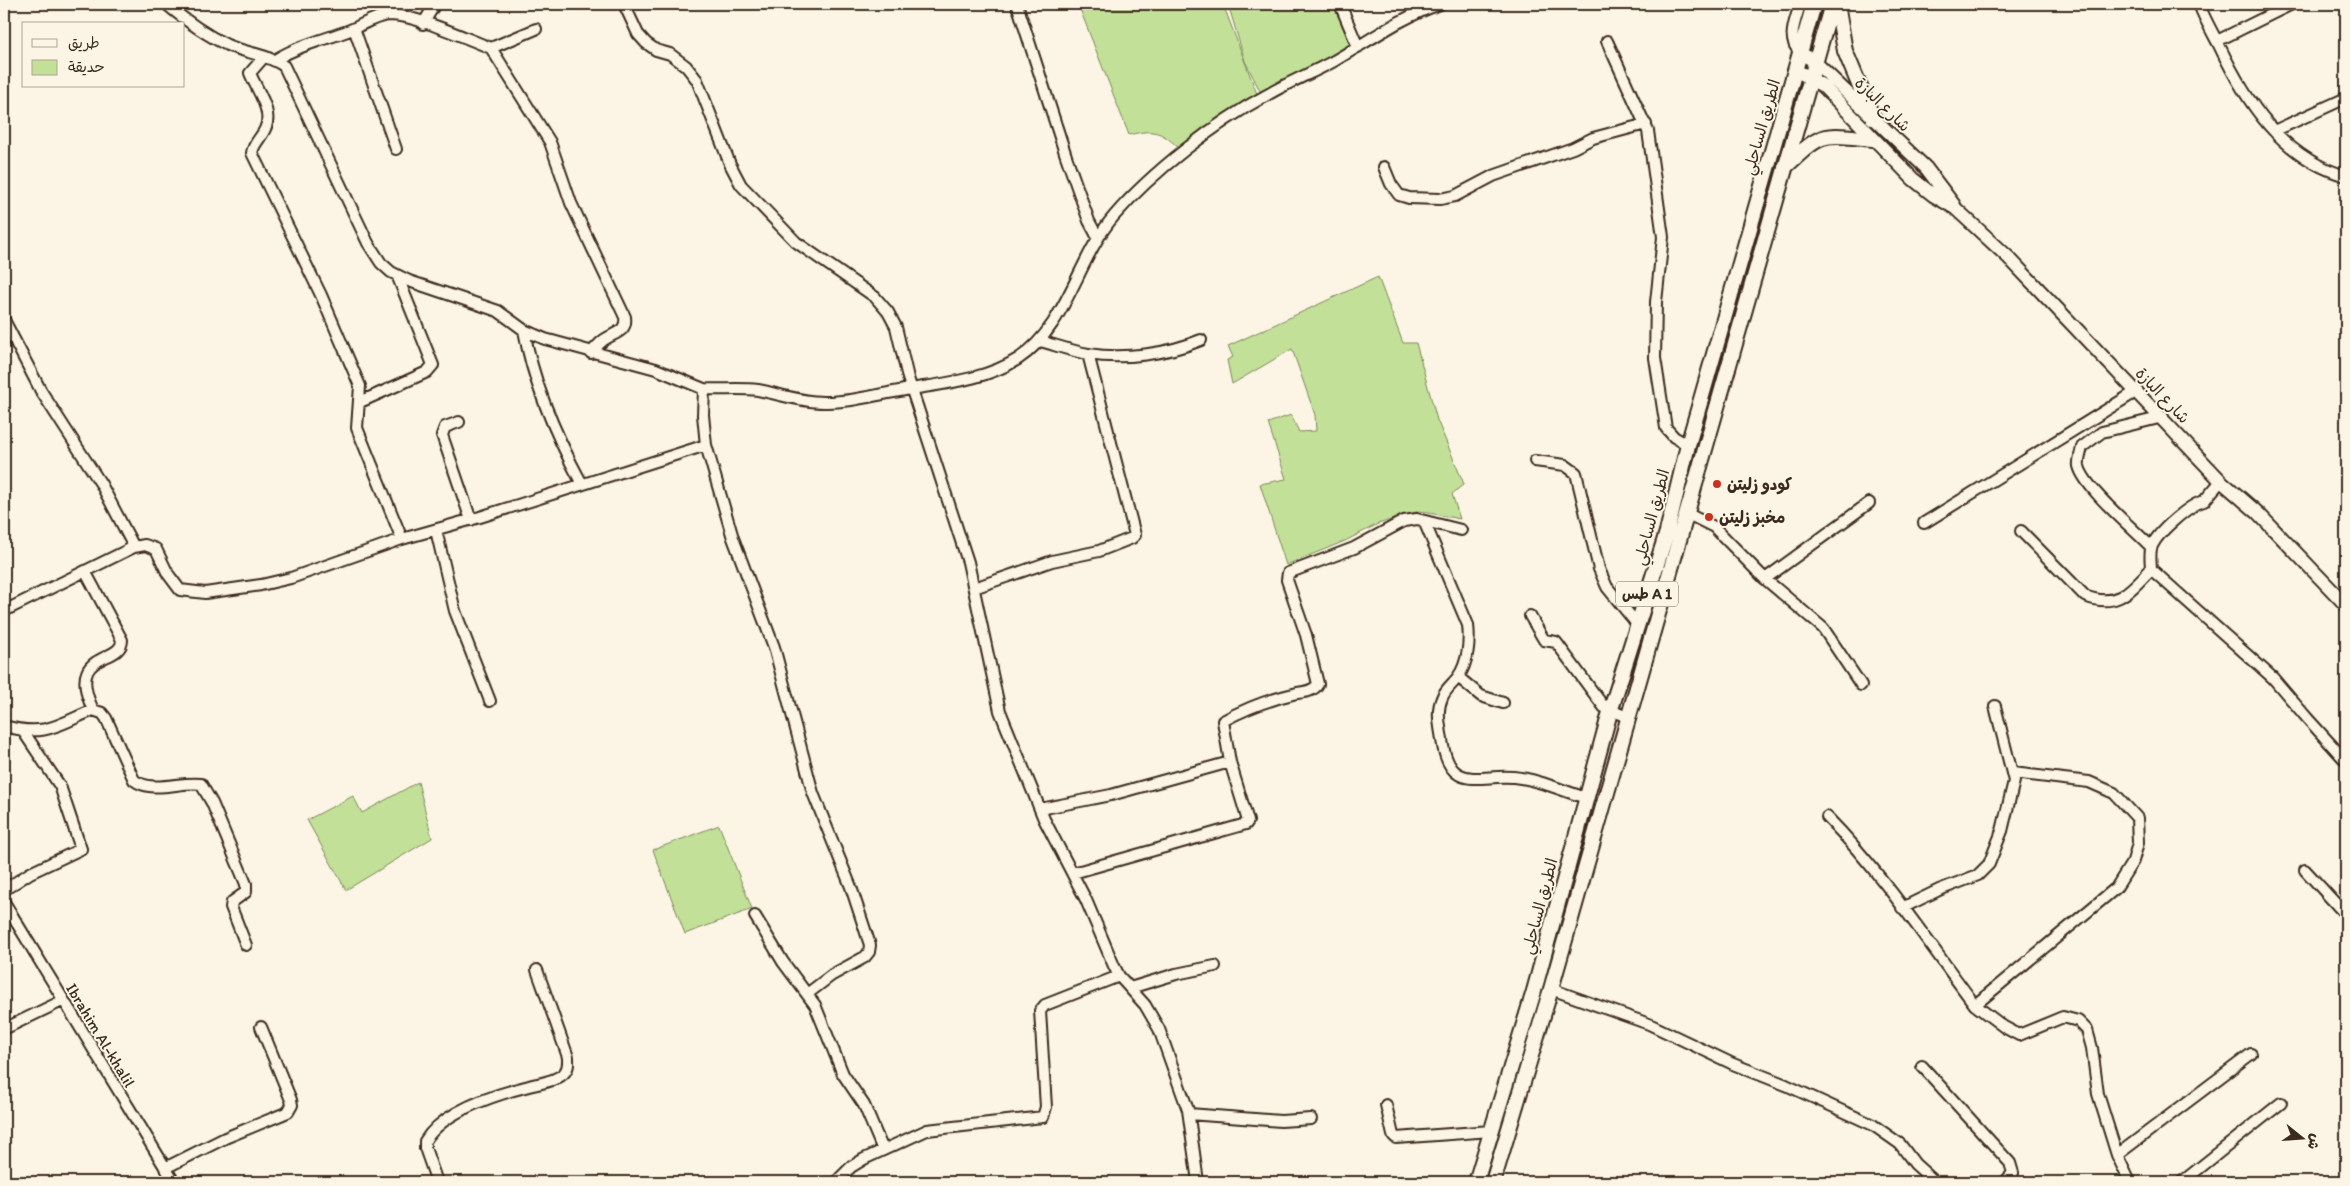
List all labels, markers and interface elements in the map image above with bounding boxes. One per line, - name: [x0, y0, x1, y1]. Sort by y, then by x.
- legend: [22, 22, 185, 88]
- text: طريق: [68, 34, 100, 52]
- text: حديقة: [68, 58, 105, 76]
- street label: شارع البازة: [1850, 73, 1914, 137]
- street label: الطريق الساحلي: [1739, 77, 1789, 179]
- street label: شارع البازة: [2130, 364, 2194, 428]
- street label: الطريق الساحلي: [1630, 467, 1678, 568]
- place label: كودو زليتن: [1727, 475, 1792, 495]
- marker: كودو زليتن: [1711, 478, 1723, 490]
- place label: مخبز زليتن: [1719, 508, 1785, 527]
- marker: مخبز زليتن: [1703, 511, 1715, 523]
- road number: طس A 1: [1616, 582, 1678, 606]
- street label: الطريق الساحلي: [1518, 856, 1566, 957]
- street label: Ibrahim Al-khalil: [62, 980, 139, 1091]
- north arrow: [2278, 1114, 2328, 1164]
- text: ش: [2304, 1132, 2324, 1152]

